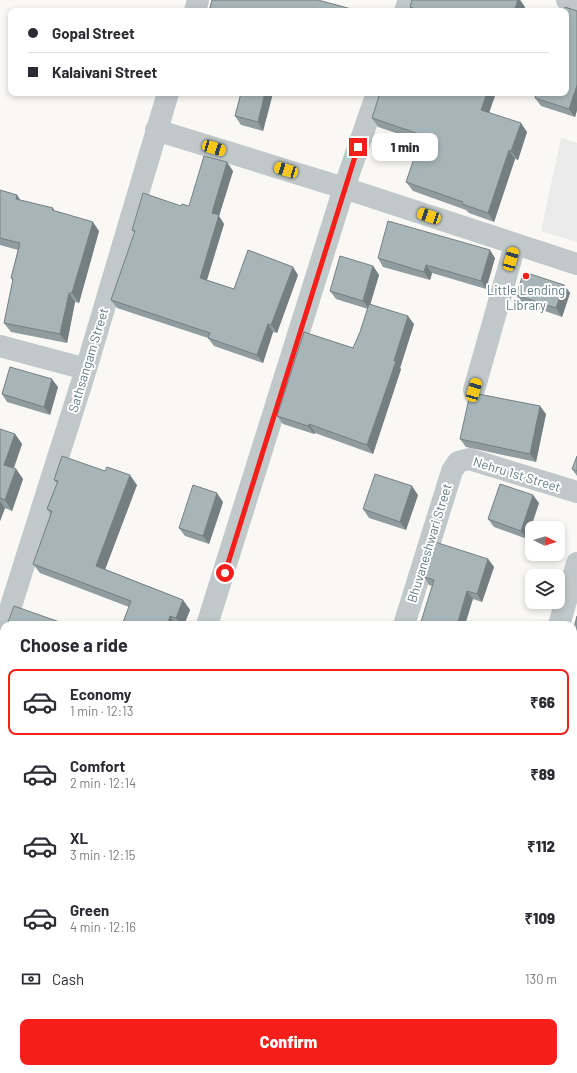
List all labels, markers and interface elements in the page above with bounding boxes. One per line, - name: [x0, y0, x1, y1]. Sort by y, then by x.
- text: Gopal Street: [52, 24, 135, 42]
- text: Kalaivani Street: [52, 63, 157, 81]
- callout: 1 min: [372, 133, 438, 161]
- route end: [349, 138, 367, 156]
- car: [201, 139, 227, 157]
- text: 1 min: [391, 139, 419, 155]
- car: [273, 161, 299, 179]
- car: [416, 207, 442, 225]
- car: [502, 246, 520, 272]
- marker: Little Lending Library: [521, 271, 531, 281]
- place label: Little Lending Library: [487, 282, 565, 313]
- street label: Sathsangam Street: [65, 306, 111, 414]
- car: [465, 377, 483, 403]
- street label: Nehru 1st Street: [471, 453, 563, 495]
- street label: Bhuvaneshwari Street: [403, 482, 455, 604]
- north arrow: [525, 521, 565, 561]
- map controls: [525, 521, 565, 609]
- route start: [216, 564, 234, 582]
- button: layers: [525, 569, 565, 609]
- text: Choose a ride: [20, 634, 128, 656]
- icon: car: [22, 684, 58, 720]
- text: Economy: [70, 685, 131, 703]
- text: ₹66: [530, 693, 555, 711]
- text: 1 min · 12:13: [70, 703, 133, 719]
- icon: car: [22, 756, 58, 792]
- text: Comfort: [70, 757, 125, 775]
- text: ₹89: [530, 765, 555, 783]
- text: 2 min · 12:14: [70, 775, 136, 791]
- icon: car: [22, 828, 58, 864]
- text: XL: [70, 829, 88, 847]
- text: ₹112: [527, 837, 555, 855]
- text: 3 min · 12:15: [70, 847, 135, 863]
- icon: car: [22, 900, 58, 936]
- text: Green: [70, 901, 109, 919]
- text: ₹109: [525, 909, 555, 927]
- text: 4 min · 12:16: [70, 919, 136, 935]
- icon: cash: [20, 968, 42, 990]
- text: Cash: [52, 970, 84, 988]
- text: 130 m: [525, 971, 557, 987]
- button: Confirm: [20, 1019, 557, 1065]

